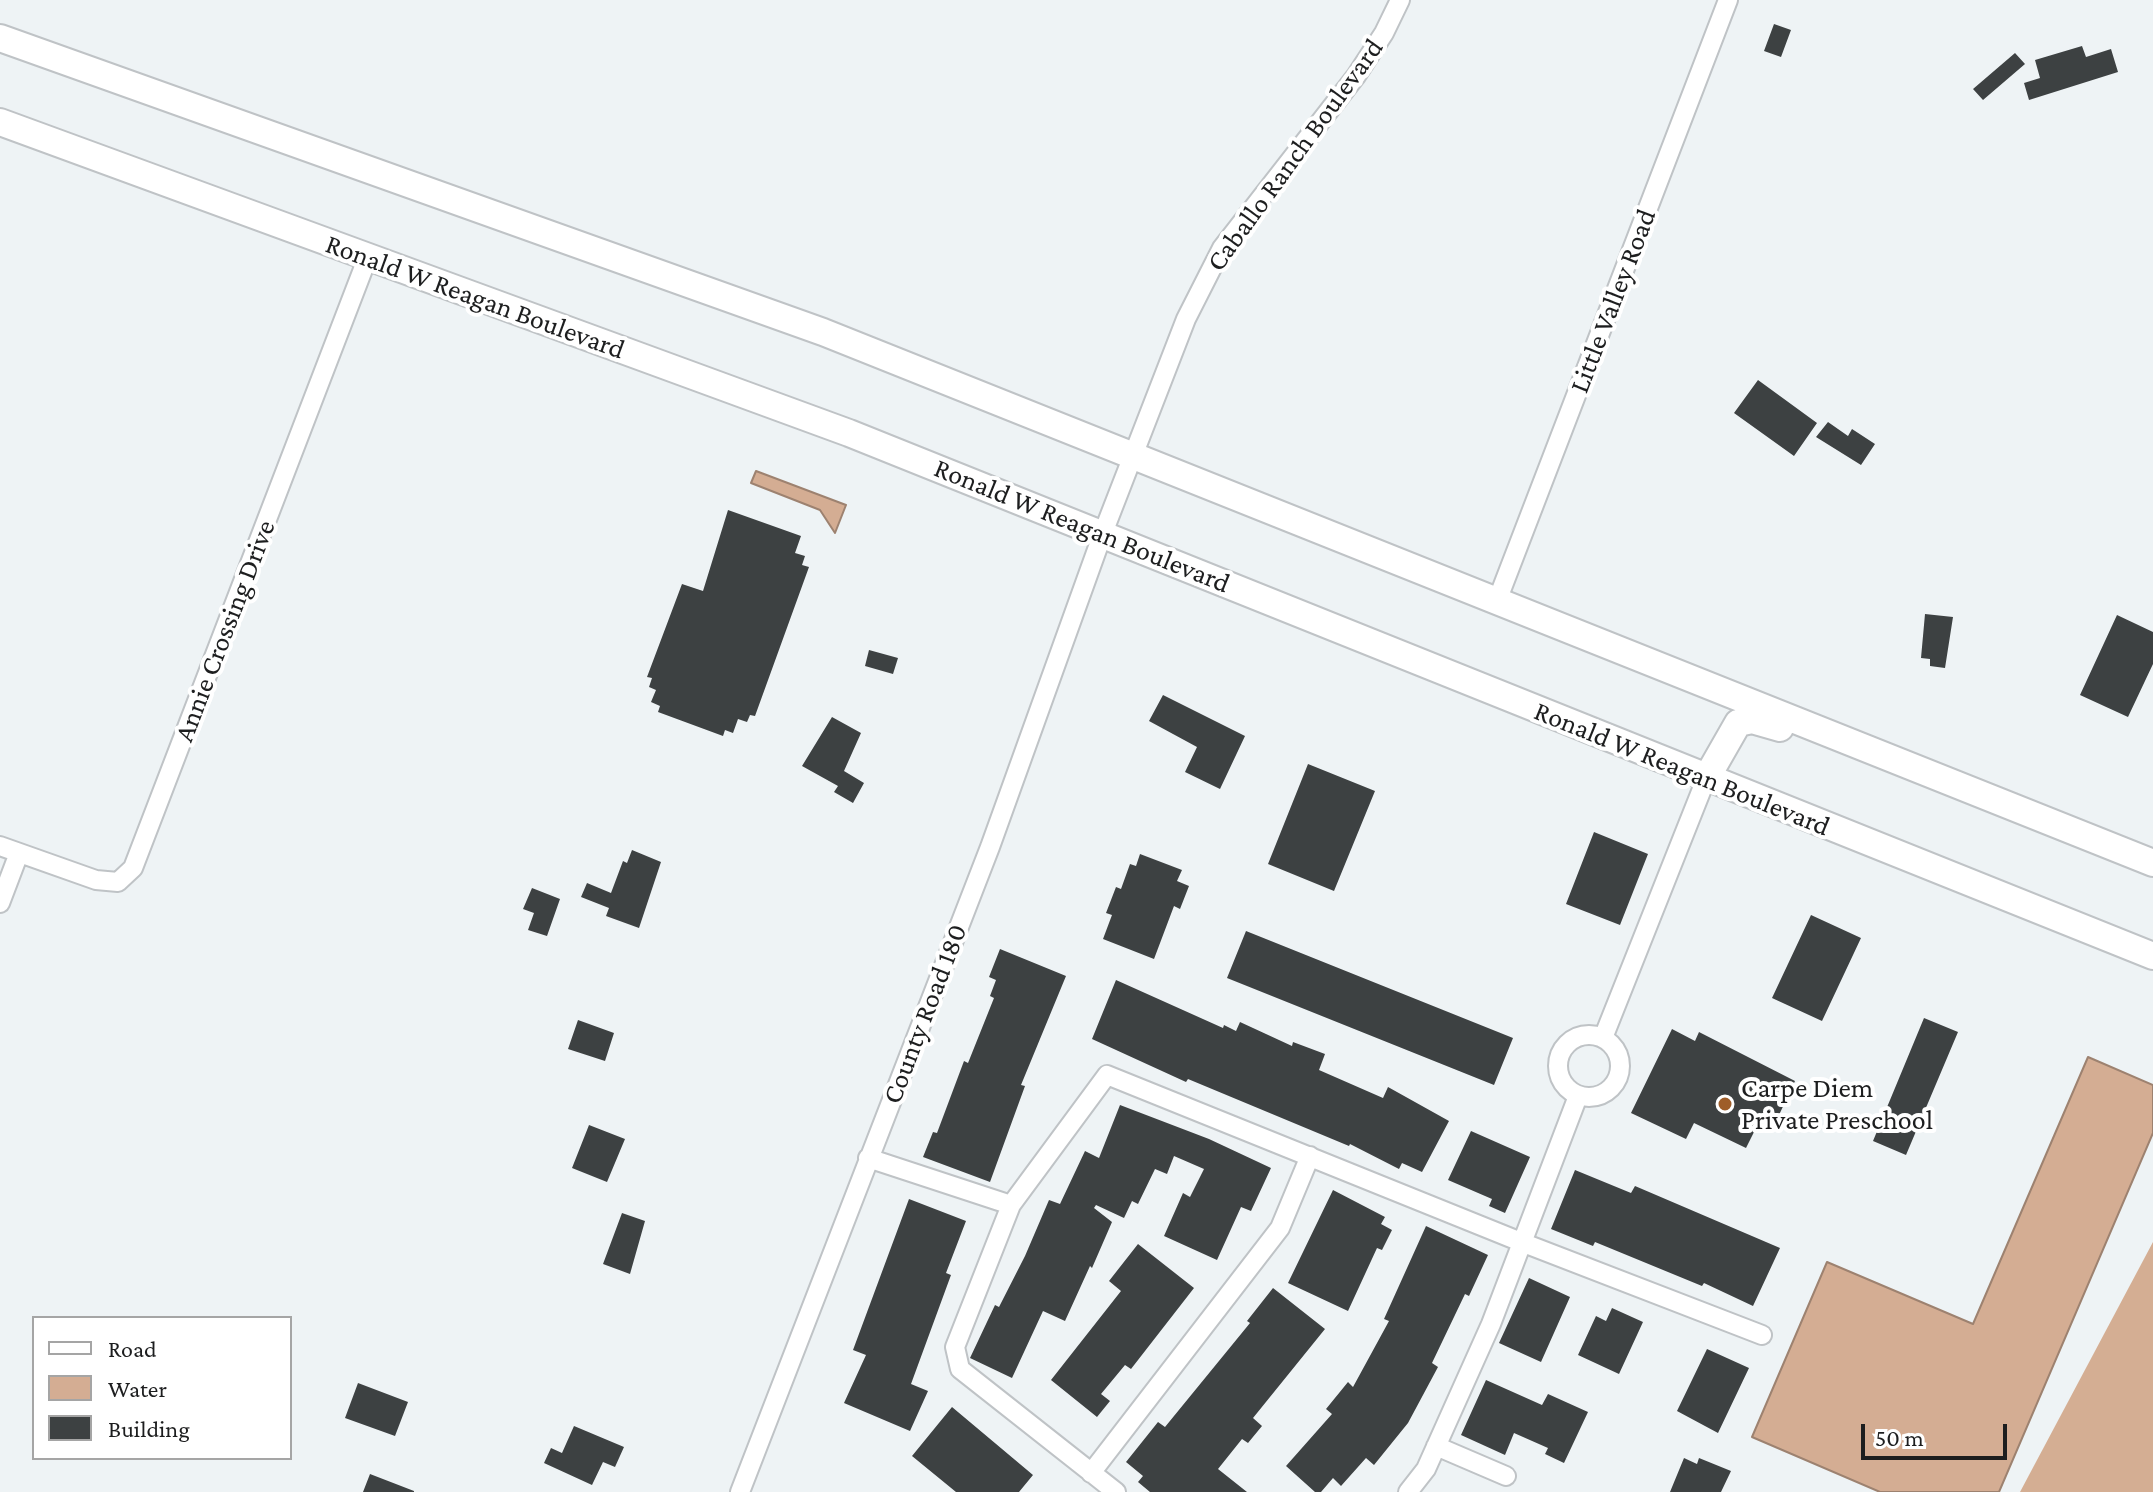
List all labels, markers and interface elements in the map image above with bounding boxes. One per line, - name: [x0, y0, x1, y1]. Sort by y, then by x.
- street label: Caballo Ranch Boulevard: [1199, 32, 1391, 278]
- street label: Little Valley Road: [1562, 204, 1664, 398]
- street label: Ronald W Reagan Boulevard: [321, 227, 629, 367]
- street label: Ronald W Reagan Boulevard: [929, 451, 1235, 601]
- street label: Annie Crossing Drive: [167, 515, 283, 747]
- street label: Ronald W Reagan Boulevard: [1529, 694, 1835, 844]
- street label: County Road 180: [875, 919, 975, 1109]
- place label: Carpe Diem Private Preschool: [1741, 1071, 1933, 1137]
- marker: Carpe Diem Private Preschool: [1716, 1095, 1734, 1113]
- legend: [32, 1316, 292, 1460]
- text: Road: [108, 1335, 157, 1362]
- text: Water: [108, 1375, 167, 1402]
- scale bar: [1865, 1408, 2011, 1458]
- text: Building: [108, 1415, 190, 1442]
- text: 50 m: [1875, 1424, 1924, 1451]

